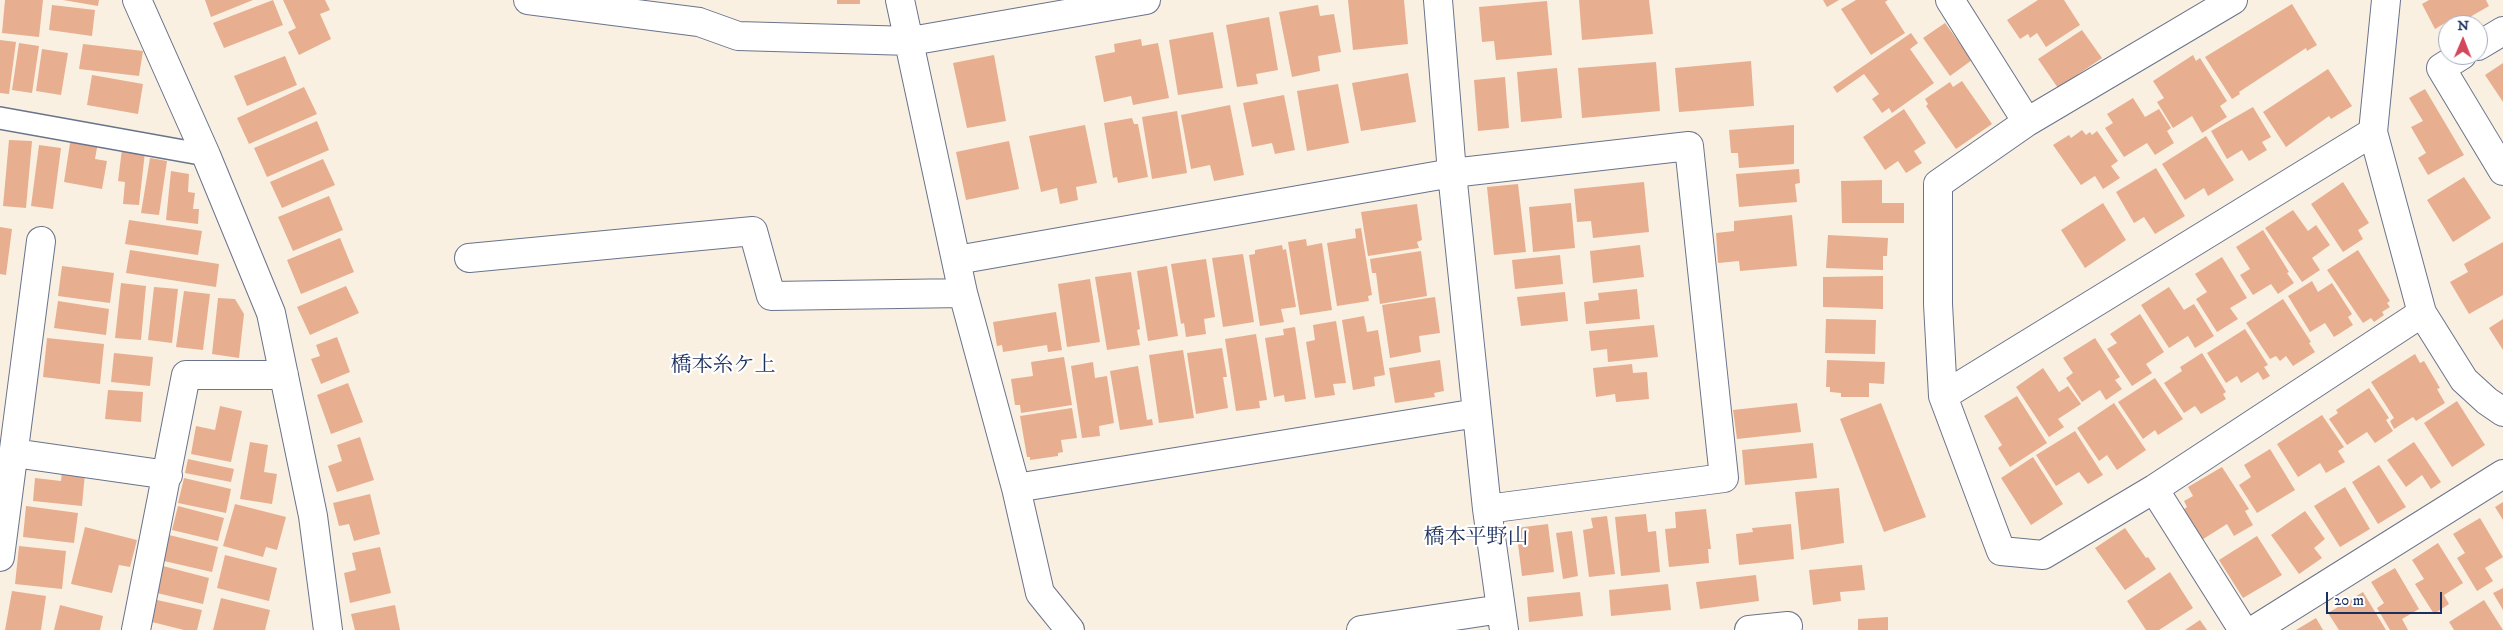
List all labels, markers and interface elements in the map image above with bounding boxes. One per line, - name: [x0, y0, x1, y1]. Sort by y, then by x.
- north arrow: [2438, 15, 2488, 65]
- text: N: [2457, 17, 2469, 35]
- district label: 橋本糸ケ上: [671, 354, 775, 380]
- district label: 橋本平野山: [1424, 526, 1528, 552]
- scale bar: [2328, 582, 2444, 614]
- text: 20 m: [2334, 591, 2364, 610]

